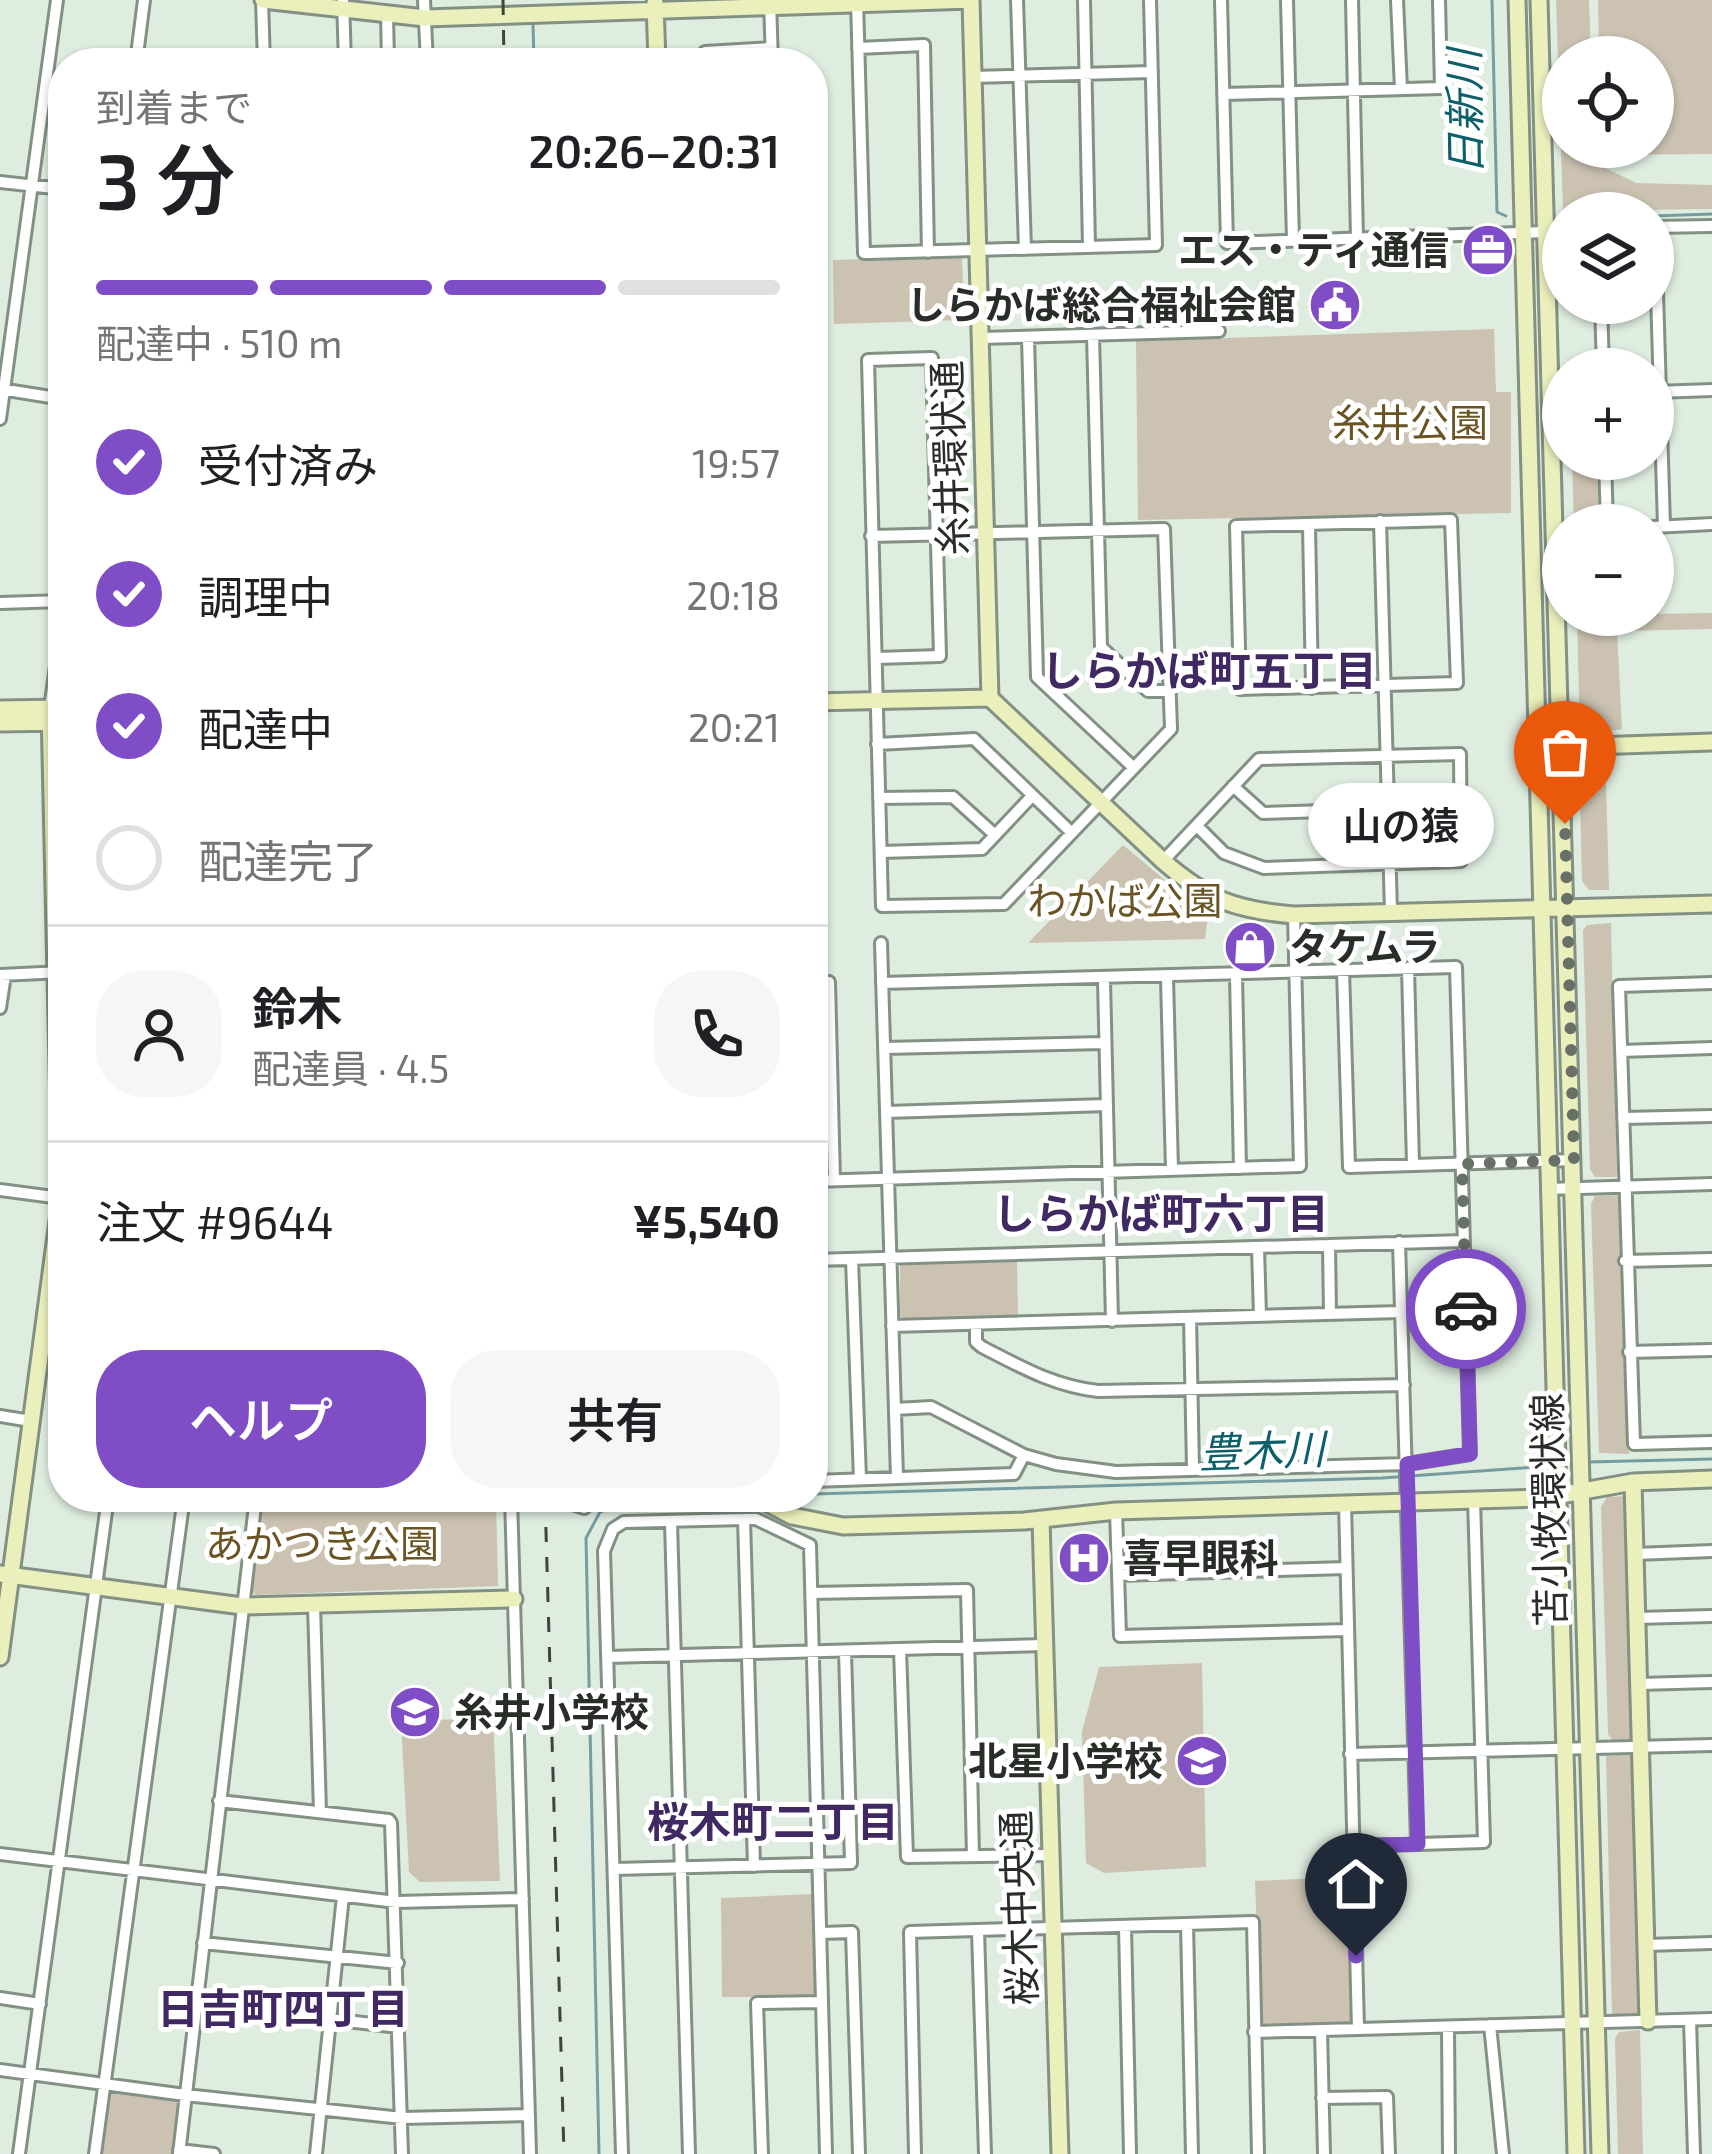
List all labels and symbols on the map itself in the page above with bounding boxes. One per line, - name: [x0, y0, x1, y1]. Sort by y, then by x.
- water label: 日新川: [1437, 45, 1489, 175]
- office icon: エス・ティ通信: [1460, 222, 1516, 278]
- place label: エス・ティ通信: [1178, 225, 1449, 272]
- public building icon: しらかば総合福祉会館: [1307, 277, 1363, 333]
- place label: しらかば総合福祉会館: [906, 280, 1296, 327]
- street label: 糸井環状通: [922, 360, 975, 556]
- park label: 糸井公園: [1332, 398, 1488, 445]
- district label: しらかば町五丁目: [1041, 644, 1377, 694]
- pin: [1514, 701, 1616, 824]
- callout: 山の猿: [1307, 782, 1493, 866]
- park label: わかば公園: [1027, 876, 1223, 923]
- shop icon: タケムラ: [1222, 919, 1278, 975]
- place label: タケムラ: [1289, 922, 1440, 969]
- district label: しらかば町六丁目: [993, 1187, 1329, 1237]
- courier: [1406, 1249, 1526, 1369]
- street label: 苫小牧環状線: [1522, 1393, 1573, 1627]
- water label: 豊木川: [1198, 1422, 1330, 1476]
- park label: あかつき公園: [205, 1519, 439, 1566]
- hospital icon: 喜早眼科: [1056, 1530, 1112, 1586]
- place label: 喜早眼科: [1123, 1533, 1279, 1580]
- school or university icon: 糸井小学校: [387, 1684, 443, 1740]
- place label: 糸井小学校: [454, 1687, 649, 1734]
- school or university icon: 北星小学校: [1174, 1733, 1230, 1789]
- place label: 北星小学校: [968, 1736, 1163, 1783]
- district label: 桜木町二丁目: [647, 1795, 899, 1845]
- street label: 桜木中央通: [991, 1810, 1044, 2006]
- pin: [1305, 1833, 1407, 1956]
- district label: 日吉町四丁目: [157, 1982, 409, 2032]

